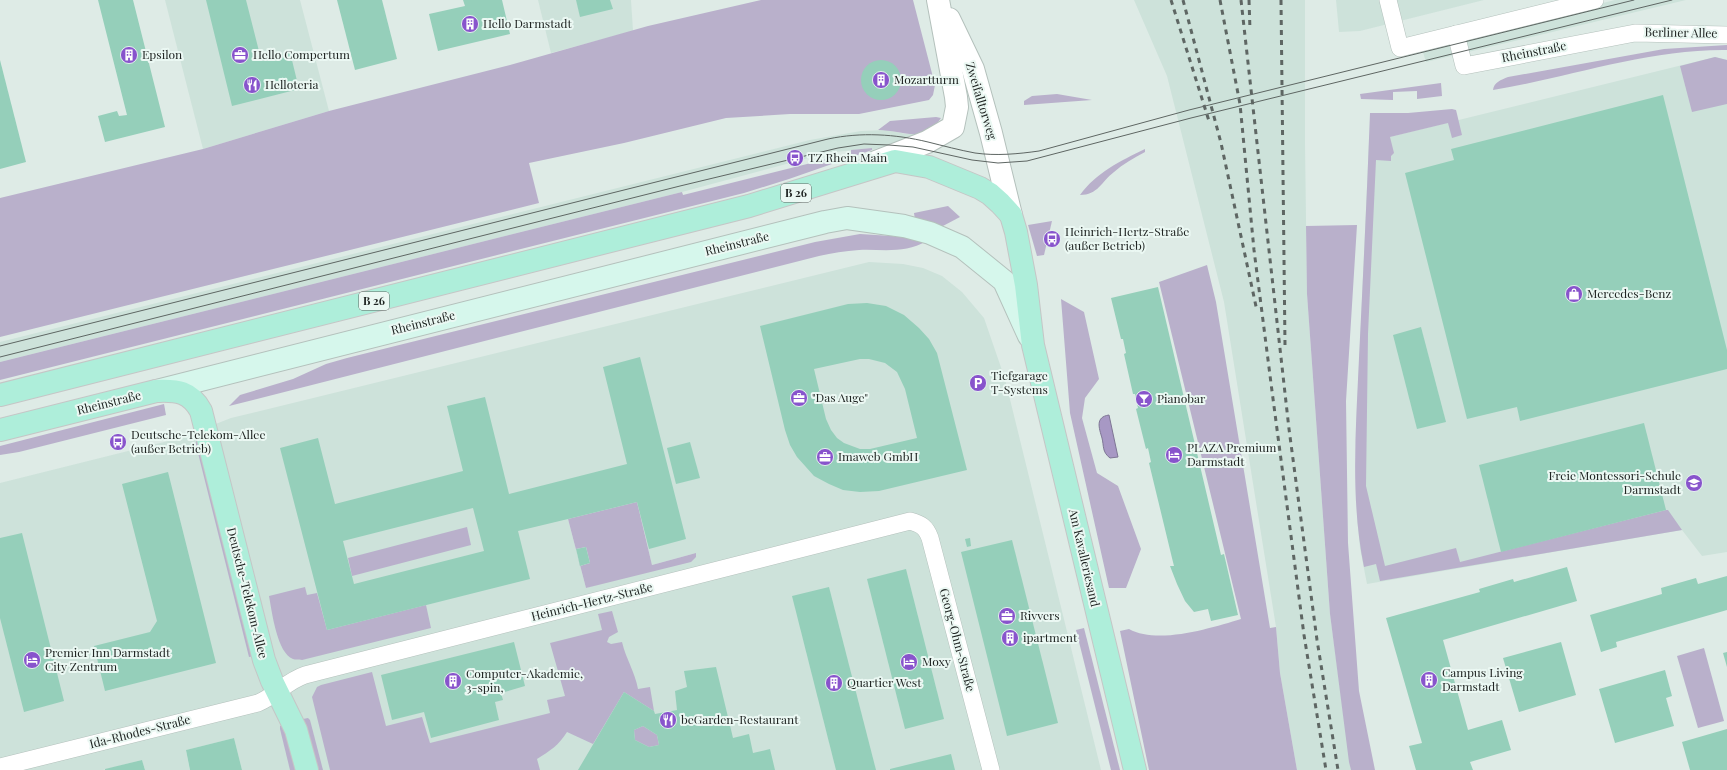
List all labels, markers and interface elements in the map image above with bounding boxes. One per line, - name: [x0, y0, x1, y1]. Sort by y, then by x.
- building icon: Hello Darmstadt: [460, 14, 480, 34]
- place label: Hello Darmstadt: [483, 15, 572, 31]
- street label: Berliner Allee: [1644, 23, 1718, 41]
- street label: Rheinstraße: [1500, 37, 1568, 65]
- building icon: Epsilon: [119, 45, 139, 65]
- office icon: Hello Compertum: [230, 45, 250, 65]
- place label: Epsilon: [142, 46, 182, 62]
- place label: Hello Compertum: [253, 46, 350, 62]
- street label: Zweifalltorweg: [963, 60, 1002, 142]
- building icon: Mozartturm: [871, 70, 891, 90]
- place label: Mozartturm: [894, 71, 959, 87]
- restaurant icon: Helloteria: [242, 75, 262, 95]
- place label: Helloteria: [265, 76, 318, 92]
- bus stop icon: TZ Rhein Main: [785, 148, 805, 168]
- place label: TZ Rhein Main: [808, 149, 887, 165]
- road number: B 26: [781, 184, 811, 202]
- place label: Heinrich-Hertz-Straße (außer Betrieb): [1065, 223, 1189, 253]
- street label: Rheinstraße: [703, 227, 771, 259]
- bus stop icon: Heinrich-Hertz-Straße (außer Betrieb): [1042, 229, 1062, 249]
- shop icon: Mercedes-Benz: [1564, 284, 1584, 304]
- place label: Mercedes-Benz: [1587, 285, 1671, 301]
- road number: B 26: [359, 292, 389, 310]
- street label: Rheinstraße: [389, 306, 457, 338]
- place label: Tiefgarage T-Systems: [991, 367, 1048, 397]
- parking icon: Tiefgarage T-Systems: [968, 373, 988, 393]
- street label: Rheinstraße: [75, 386, 143, 418]
- office icon: "Das Auge": [789, 388, 809, 408]
- place label: "Das Auge": [812, 389, 868, 405]
- bar icon: Pianobar: [1134, 389, 1154, 409]
- place label: Pianobar: [1157, 390, 1206, 406]
- place label: Deutsche-Telekom-Allee (außer Betrieb): [131, 426, 265, 456]
- bus stop icon: Deutsche-Telekom-Allee (außer Betrieb): [108, 432, 128, 452]
- place label: PLAZA Premium Darmstadt: [1187, 439, 1277, 469]
- hotel icon: PLAZA Premium Darmstadt: [1164, 445, 1184, 465]
- office icon: Imaweb GmbH: [815, 447, 835, 467]
- place label: Imaweb GmbH: [838, 448, 918, 464]
- place label: Freie Montessori-Schule Darmstadt: [1548, 467, 1682, 497]
- school or university icon: Freie Montessori-Schule Darmstadt: [1684, 473, 1704, 493]
- street label: Am Kavalleriesand: [1066, 506, 1104, 608]
- street label: Deutsche-Telekom-Allee: [224, 526, 272, 660]
- street label: Heinrich-Hertz-Straße: [529, 578, 654, 624]
- street label: Georg-Ohm-Straße: [937, 586, 979, 693]
- office icon: Rivvers: [997, 606, 1017, 626]
- place label: Rivvers: [1020, 607, 1060, 623]
- building icon: ipartment: [1000, 628, 1020, 648]
- place label: ipartment: [1023, 629, 1078, 645]
- place label: Premier Inn Darmstadt City Zentrum: [45, 644, 171, 674]
- hotel icon: Premier Inn Darmstadt City Zentrum: [22, 650, 42, 670]
- hotel icon: Moxy: [899, 652, 919, 672]
- place label: Moxy: [922, 653, 951, 669]
- place label: Campus Living Darmstadt: [1442, 664, 1523, 694]
- place label: Computer-Akademie, 3-spin,: [466, 665, 583, 695]
- building icon: Campus Living Darmstadt: [1419, 670, 1439, 690]
- building icon: Computer-Akademie, 3-spin,: [443, 671, 463, 691]
- building icon: Quartier West: [824, 673, 844, 693]
- place label: Quartier West: [847, 674, 922, 690]
- restaurant icon: beGarden-Restaurant: [658, 710, 678, 730]
- street label: Ida-Rhodes-Straße: [88, 711, 192, 751]
- place label: beGarden-Restaurant: [681, 711, 799, 727]

